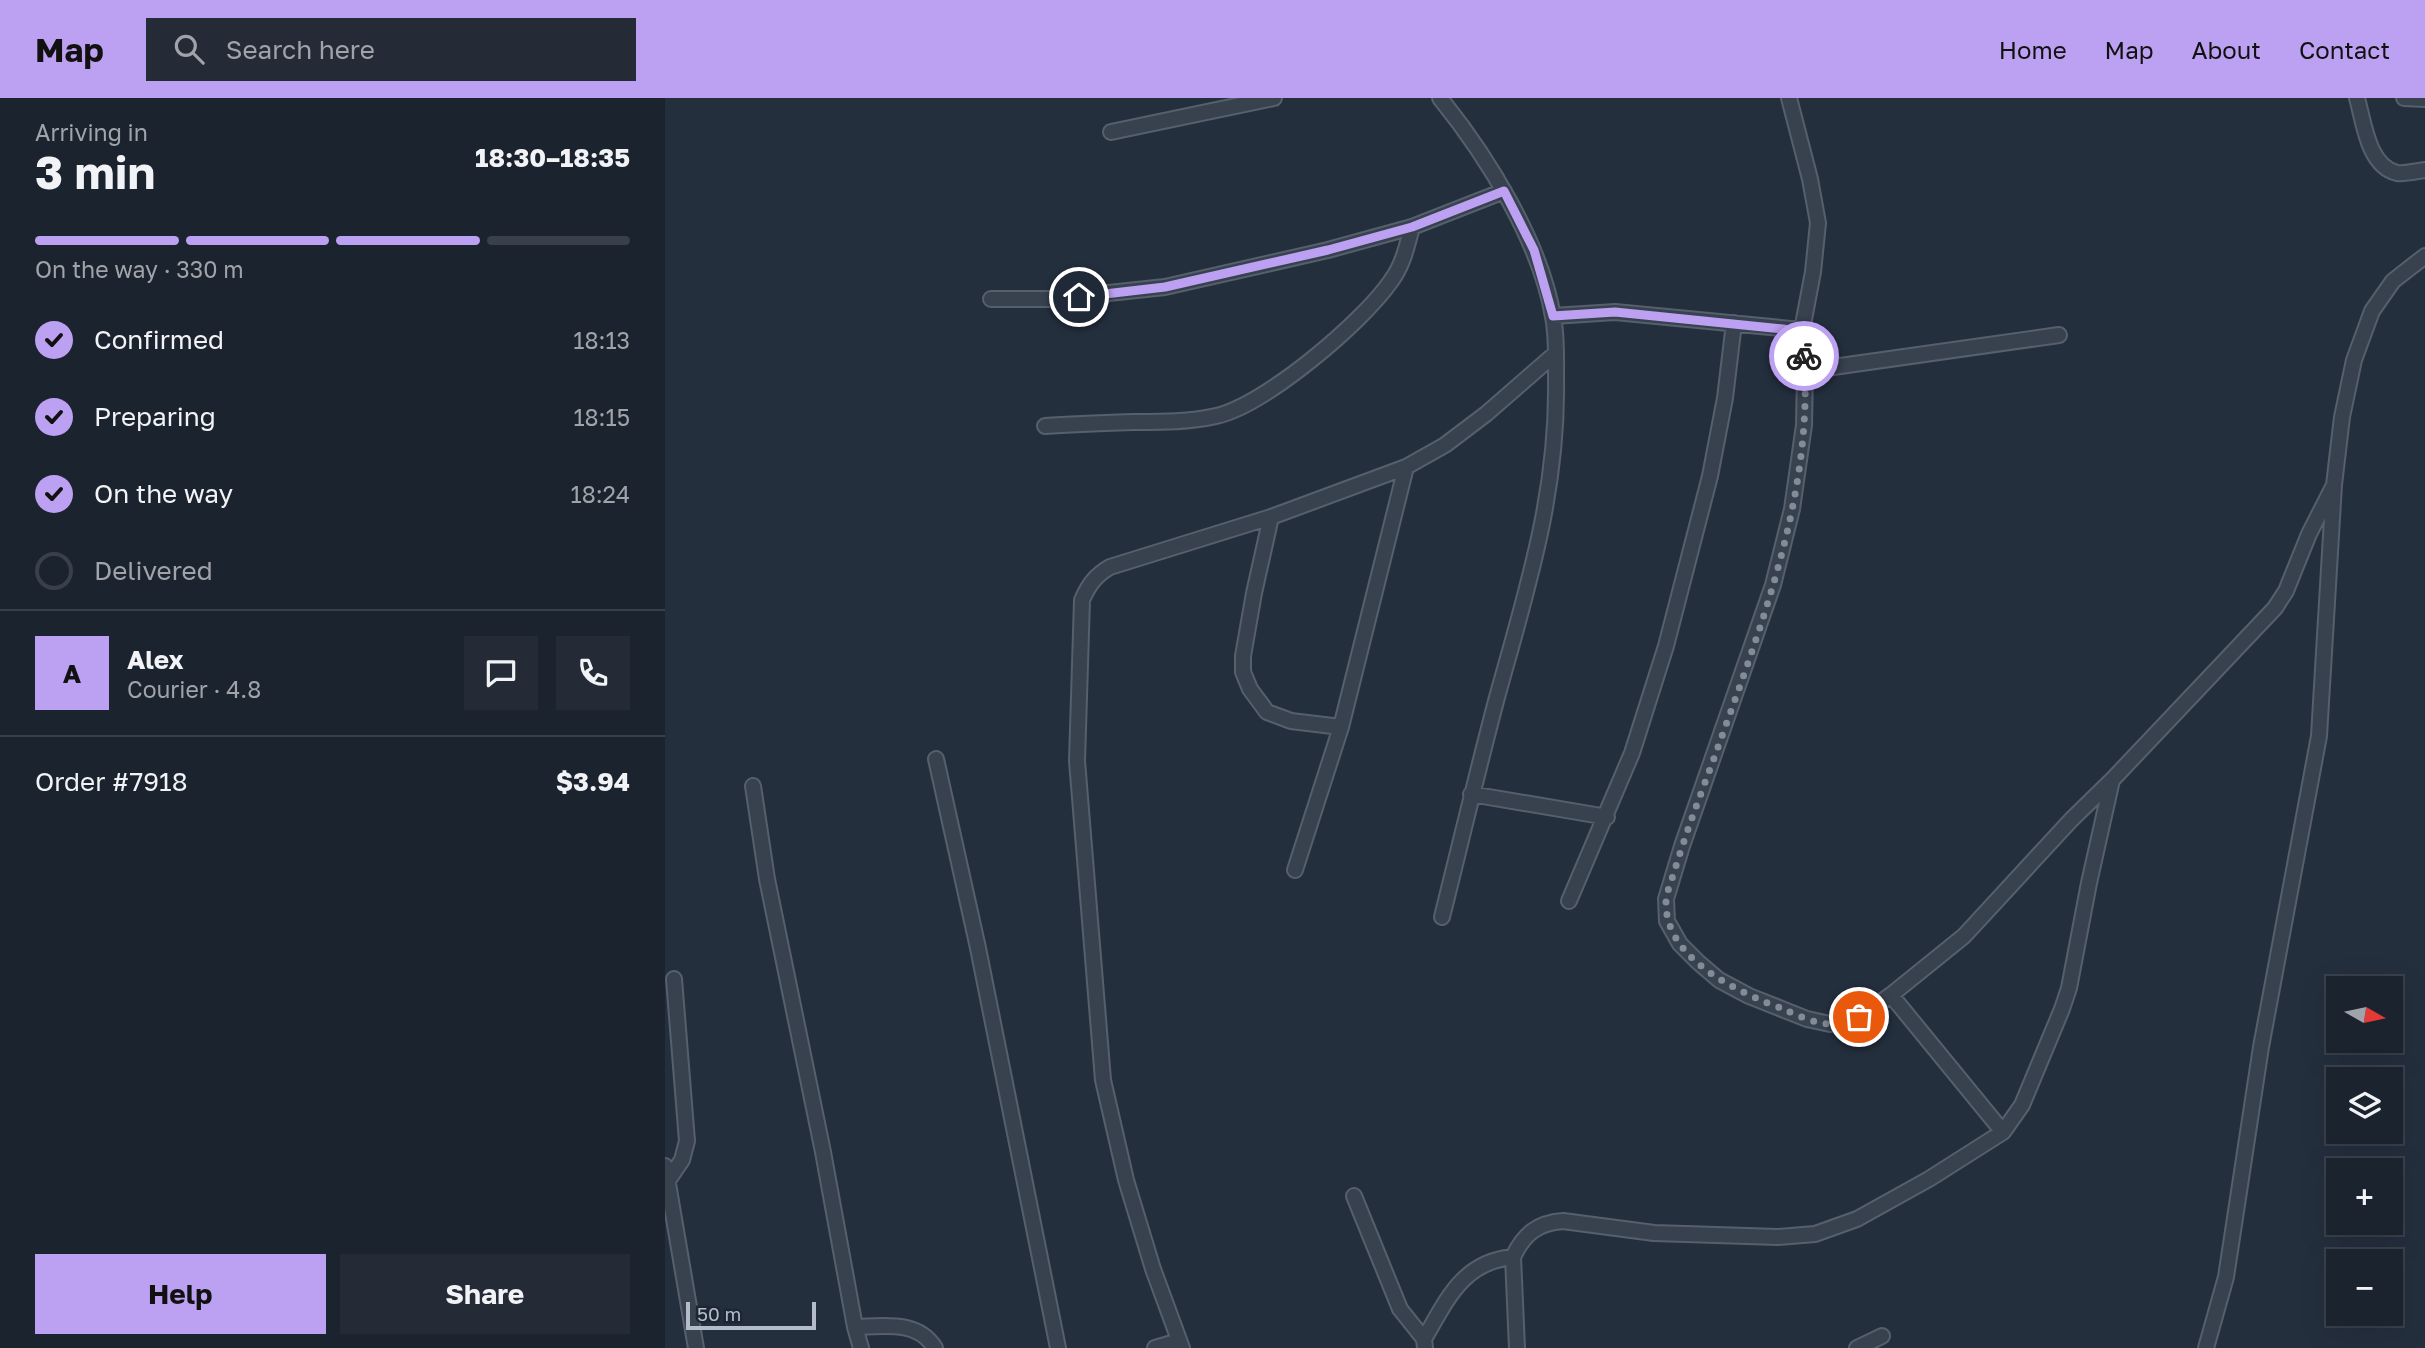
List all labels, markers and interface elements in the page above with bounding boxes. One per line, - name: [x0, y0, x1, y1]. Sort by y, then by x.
- search box: [146, 18, 636, 81]
- text: Map: [35, 30, 104, 69]
- icon: search: [170, 30, 208, 68]
- text: Search here: [226, 34, 375, 65]
- text: Home: [1999, 35, 2067, 64]
- text: Map: [2105, 35, 2154, 64]
- text: About: [2192, 35, 2261, 64]
- text: Contact: [2299, 35, 2390, 64]
- text: Arriving in: [35, 118, 148, 146]
- text: 18:30–18:35: [475, 142, 630, 173]
- text: 3 min: [35, 144, 155, 199]
- text: On the way · 330 m: [35, 255, 244, 283]
- pin: [1049, 267, 1109, 327]
- icon: home: [1060, 278, 1098, 316]
- icon: check: [35, 321, 73, 359]
- courier: [1769, 321, 1839, 391]
- text: Confirmed: [94, 324, 224, 355]
- text: 18:13: [573, 326, 630, 354]
- icon: bike: [1785, 337, 1823, 375]
- icon: check: [35, 398, 73, 436]
- text: Preparing: [94, 401, 216, 432]
- text: 18:15: [573, 403, 630, 431]
- icon: check: [35, 475, 73, 513]
- text: On the way: [94, 478, 233, 509]
- text: 18:24: [571, 480, 630, 508]
- text: Delivered: [94, 555, 213, 586]
- button: chat: [464, 636, 538, 710]
- button: phone: [556, 636, 630, 710]
- text: Alex: [127, 644, 184, 675]
- text: A: [63, 658, 81, 689]
- text: Courier · 4.8: [127, 675, 261, 703]
- text: Order #7918: [35, 766, 188, 797]
- text: $3.94: [556, 766, 630, 797]
- north arrow: [2326, 976, 2403, 1054]
- map controls: [2326, 976, 2403, 1326]
- pin: [1829, 987, 1889, 1047]
- icon: bag: [1840, 998, 1878, 1036]
- button: layers: [2326, 1067, 2403, 1144]
- button: +: [2326, 1158, 2403, 1235]
- button: −: [2326, 1249, 2403, 1326]
- button: Help: [35, 1254, 326, 1334]
- button: Share: [340, 1254, 630, 1334]
- scale bar: [686, 1299, 815, 1331]
- text: 50 m: [697, 1302, 741, 1325]

